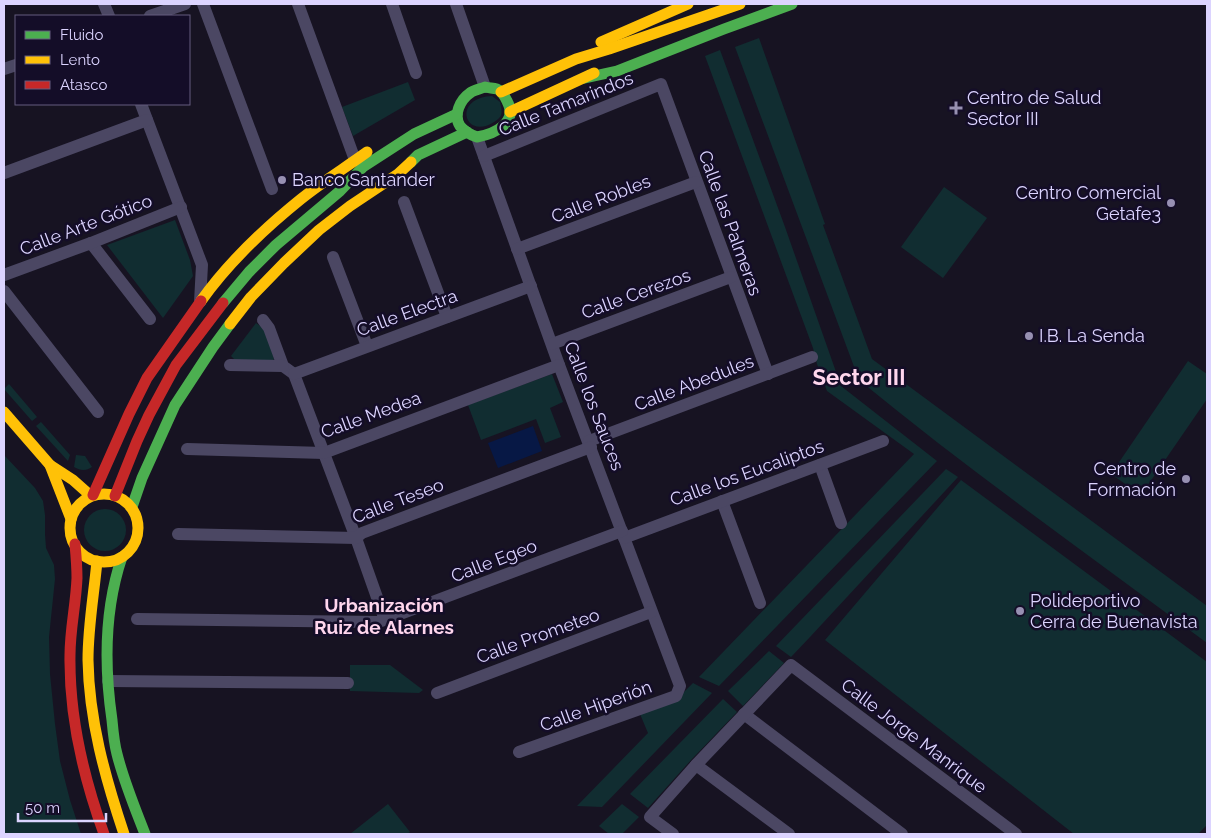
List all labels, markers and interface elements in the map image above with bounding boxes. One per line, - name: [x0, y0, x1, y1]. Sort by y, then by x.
- legend: [15, 15, 190, 105]
- text: Fluido: [60, 26, 103, 44]
- text: Lento: [60, 51, 100, 69]
- street label: Calle Tamarindos: [495, 67, 636, 140]
- text: Atasco: [60, 76, 107, 94]
- place label: Centro de Salud Sector III: [967, 87, 1102, 129]
- marker: Centro de Salud Sector III: [949, 101, 963, 115]
- street label: Calle las Palmeras: [694, 147, 767, 298]
- place label: Banco Santander: [292, 169, 436, 190]
- street label: Calle Robles: [548, 170, 654, 227]
- marker: Banco Santander: [276, 174, 288, 186]
- place label: Centro Comercial Getafe3: [1016, 182, 1161, 224]
- street label: Calle Arte Gótico: [17, 190, 155, 259]
- marker: Centro Comercial Getafe3: [1165, 197, 1177, 209]
- street label: Calle Cerezos: [578, 264, 694, 323]
- street label: Calle Electra: [354, 285, 460, 340]
- place label: I.B. La Senda: [1039, 325, 1145, 346]
- marker: I.B. La Senda: [1023, 330, 1035, 342]
- street label: Calle los Sauces: [560, 338, 629, 474]
- street label: Calle Abedules: [631, 350, 757, 415]
- district label: Sector III: [813, 364, 905, 390]
- street label: Calle Medea: [318, 387, 424, 442]
- street label: Calle los Eucaliptos: [667, 435, 827, 510]
- place label: Centro de Formación: [1088, 458, 1176, 500]
- street label: Calle Teseo: [349, 473, 447, 528]
- marker: Centro de Formación: [1180, 473, 1192, 485]
- street label: Calle Egeo: [448, 534, 540, 586]
- place label: Polideportivo Cerra de Buenavista: [1030, 590, 1198, 632]
- district label: Urbanización Ruiz de Alarnes: [314, 594, 454, 638]
- street label: Calle Prometeo: [474, 603, 602, 667]
- marker: Polideportivo Cerra de Buenavista: [1014, 605, 1026, 617]
- street label: Calle Jorge Manrique: [837, 674, 992, 797]
- street label: Calle Hiperión: [537, 676, 655, 735]
- scale bar: [18, 790, 105, 822]
- text: 50 m: [25, 799, 60, 817]

